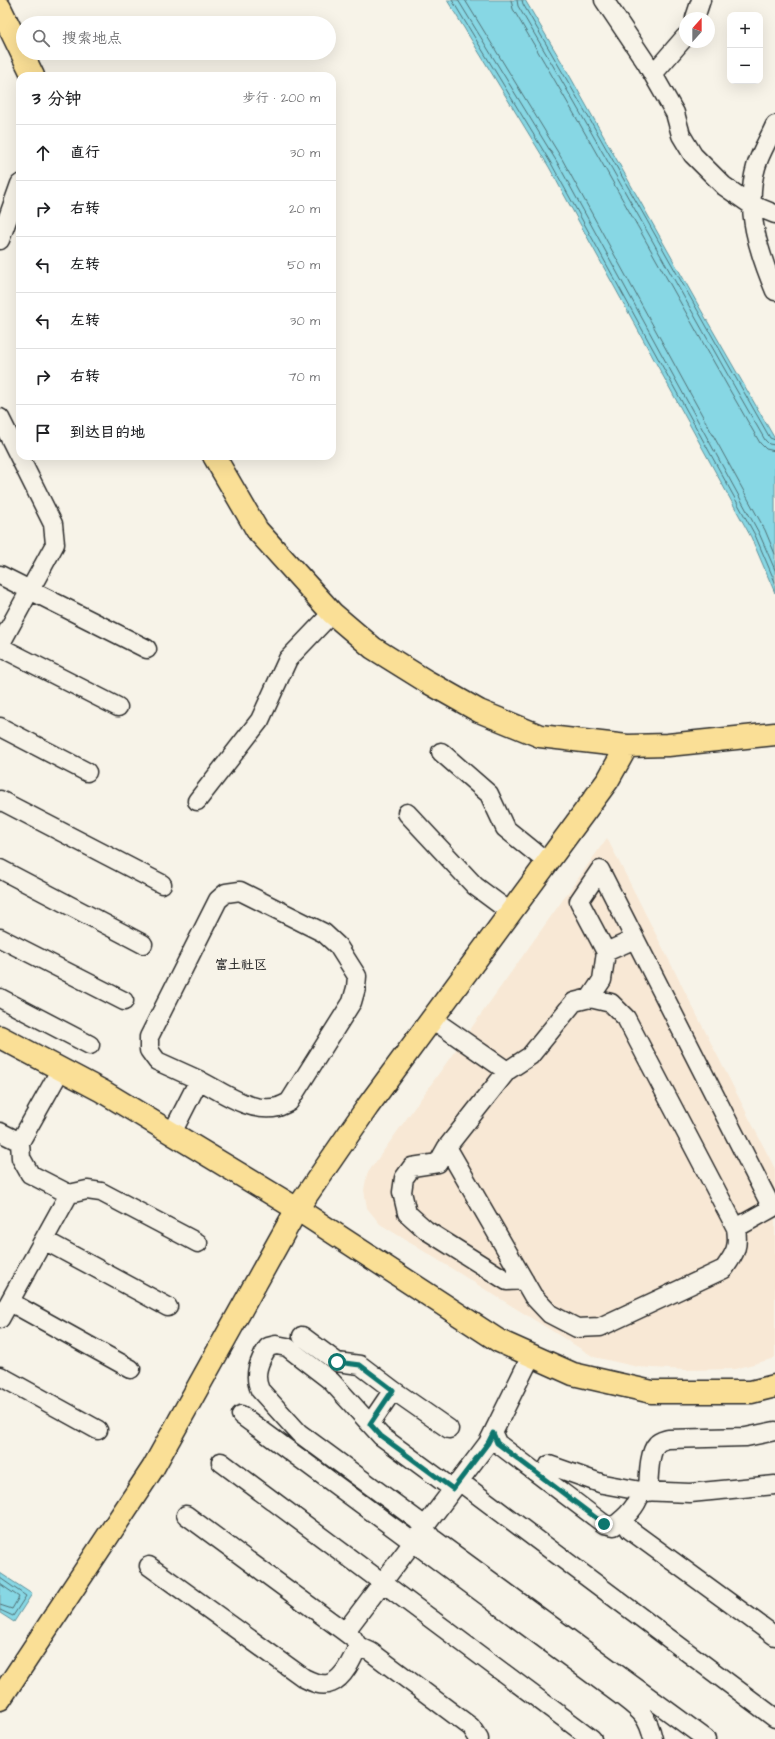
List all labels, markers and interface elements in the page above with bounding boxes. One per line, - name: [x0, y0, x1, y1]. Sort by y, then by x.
- north arrow: [679, 12, 715, 48]
- map controls: [727, 12, 763, 84]
- button: +: [727, 12, 763, 48]
- search box: [16, 16, 336, 60]
- icon: search: [30, 27, 52, 49]
- text: 搜索地点: [62, 28, 122, 49]
- button: −: [727, 48, 763, 84]
- text: 3 分钟: [32, 87, 81, 111]
- text: 步行 · 200 m: [243, 89, 320, 107]
- icon: ahead: [32, 142, 54, 164]
- text: 直行: [70, 142, 100, 163]
- text: 30 m: [290, 144, 320, 162]
- icon: right: [32, 198, 54, 220]
- text: 右转: [70, 198, 100, 219]
- text: 20 m: [289, 200, 320, 218]
- icon: left: [32, 254, 54, 276]
- text: 左转: [70, 254, 100, 275]
- text: 50 m: [287, 256, 320, 274]
- icon: left: [32, 310, 54, 332]
- text: 左转: [70, 310, 100, 331]
- text: 30 m: [290, 312, 320, 330]
- icon: right: [32, 366, 54, 388]
- text: 右转: [70, 366, 100, 387]
- text: 70 m: [288, 368, 320, 386]
- icon: arrive: [32, 422, 54, 444]
- text: 到达目的地: [70, 422, 145, 443]
- district label: 富土社区: [215, 956, 267, 974]
- route start: [328, 1353, 346, 1371]
- route end: [595, 1515, 613, 1533]

